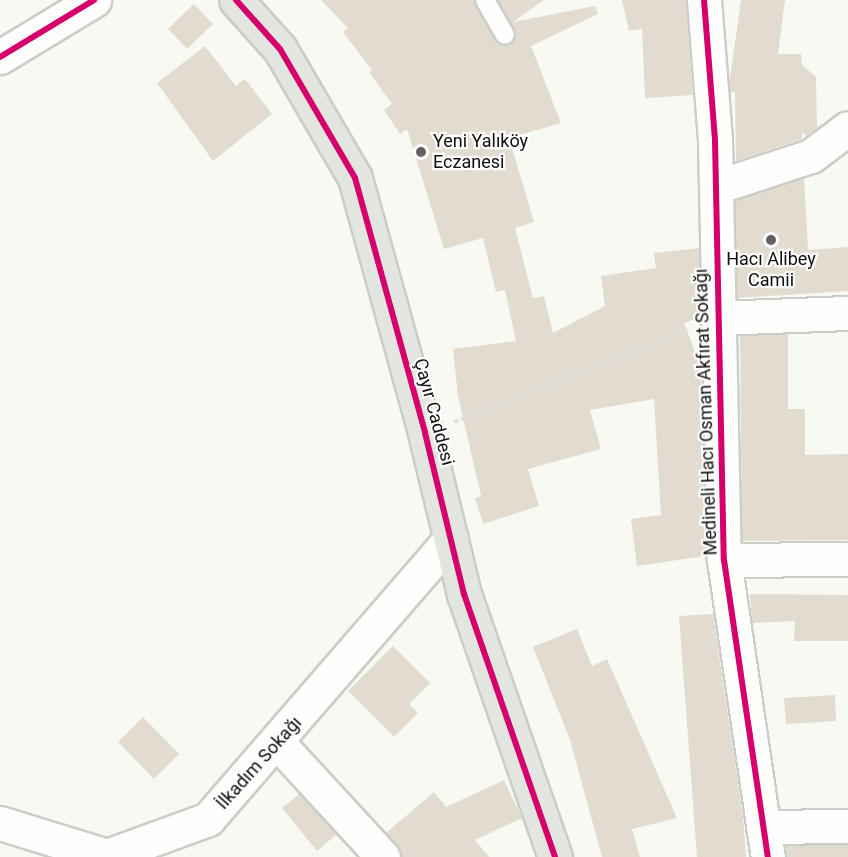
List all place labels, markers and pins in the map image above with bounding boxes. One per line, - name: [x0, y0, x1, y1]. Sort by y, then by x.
- place label: Yeni Yalıköy Eczanesi: [433, 131, 528, 174]
- marker: Yeni Yalıköy Eczanesi: [414, 145, 428, 159]
- marker: Hacı Alibey Camii: [764, 233, 778, 247]
- place label: Hacı Alibey Camii: [726, 249, 816, 292]

